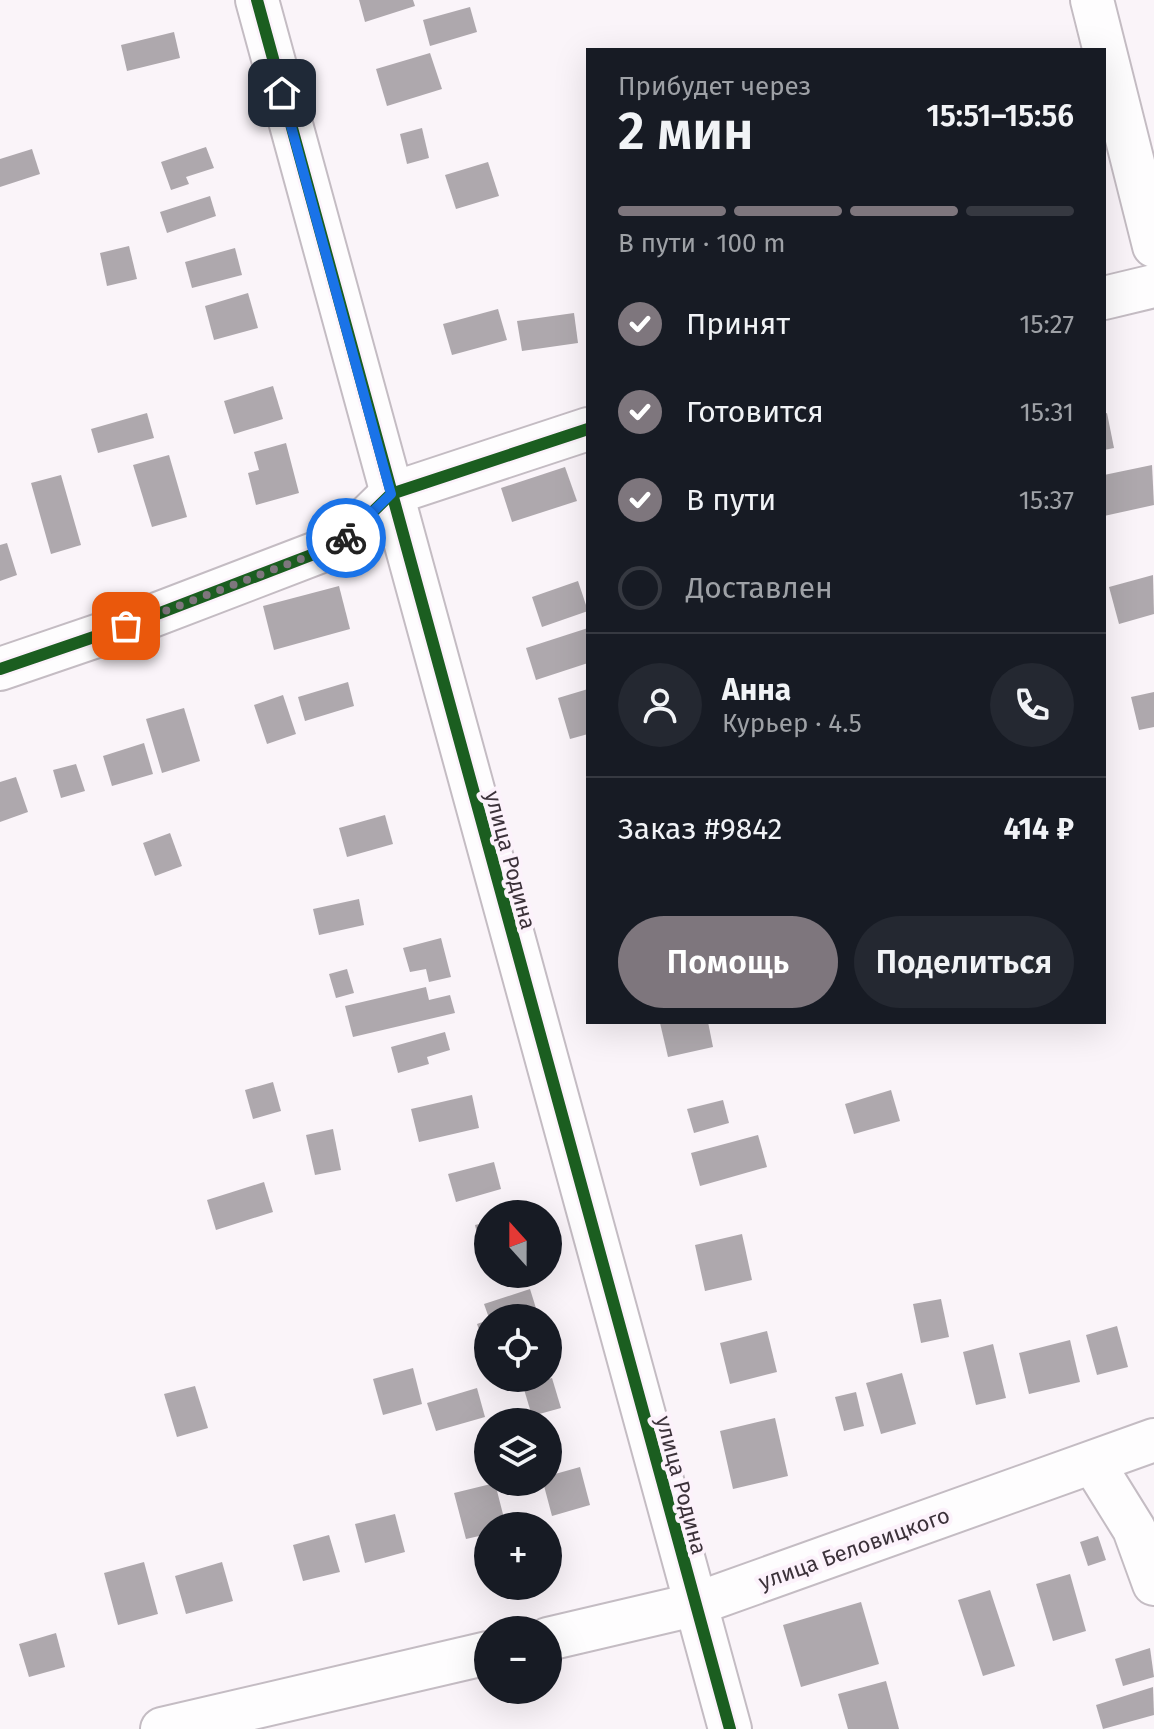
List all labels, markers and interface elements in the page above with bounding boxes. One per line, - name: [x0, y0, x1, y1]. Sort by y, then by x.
- pin: [248, 59, 316, 127]
- icon: home: [260, 71, 304, 115]
- text: Прибудет через: [618, 71, 811, 102]
- text: 15:51–15:56: [926, 98, 1074, 134]
- text: 2 мин: [618, 100, 754, 163]
- text: В пути · 100 m: [618, 228, 786, 259]
- icon: check: [618, 302, 662, 346]
- text: Принят: [686, 306, 790, 342]
- text: 15:27: [1019, 309, 1074, 340]
- icon: check: [618, 390, 662, 434]
- text: Готовится: [686, 394, 824, 430]
- text: 15:31: [1020, 397, 1074, 428]
- icon: check: [618, 478, 662, 522]
- text: В пути: [686, 482, 776, 518]
- text: 15:37: [1019, 485, 1074, 516]
- courier: [306, 498, 386, 578]
- icon: bike: [324, 516, 368, 560]
- text: Доставлен: [686, 570, 833, 606]
- pin: [92, 592, 160, 660]
- icon: bag: [104, 604, 148, 648]
- button: person: [618, 663, 702, 747]
- button: phone: [990, 663, 1074, 747]
- text: Анна: [722, 672, 791, 708]
- text: Курьер · 4.5: [722, 708, 862, 739]
- street label: улица Родина: [479, 788, 542, 932]
- text: Заказ #9842: [618, 811, 782, 847]
- text: 414 ₽: [1003, 811, 1074, 847]
- button: Помощь: [618, 916, 838, 1008]
- button: Поделиться: [854, 916, 1074, 1008]
- north arrow: [474, 1200, 562, 1288]
- map controls: [474, 1200, 562, 1704]
- button: locate: [474, 1304, 562, 1392]
- button: layers: [474, 1408, 562, 1496]
- street label: улица Родина: [650, 1413, 713, 1557]
- street label: улица Беловицкого: [755, 1501, 953, 1596]
- button: +: [474, 1512, 562, 1600]
- button: −: [474, 1616, 562, 1704]

